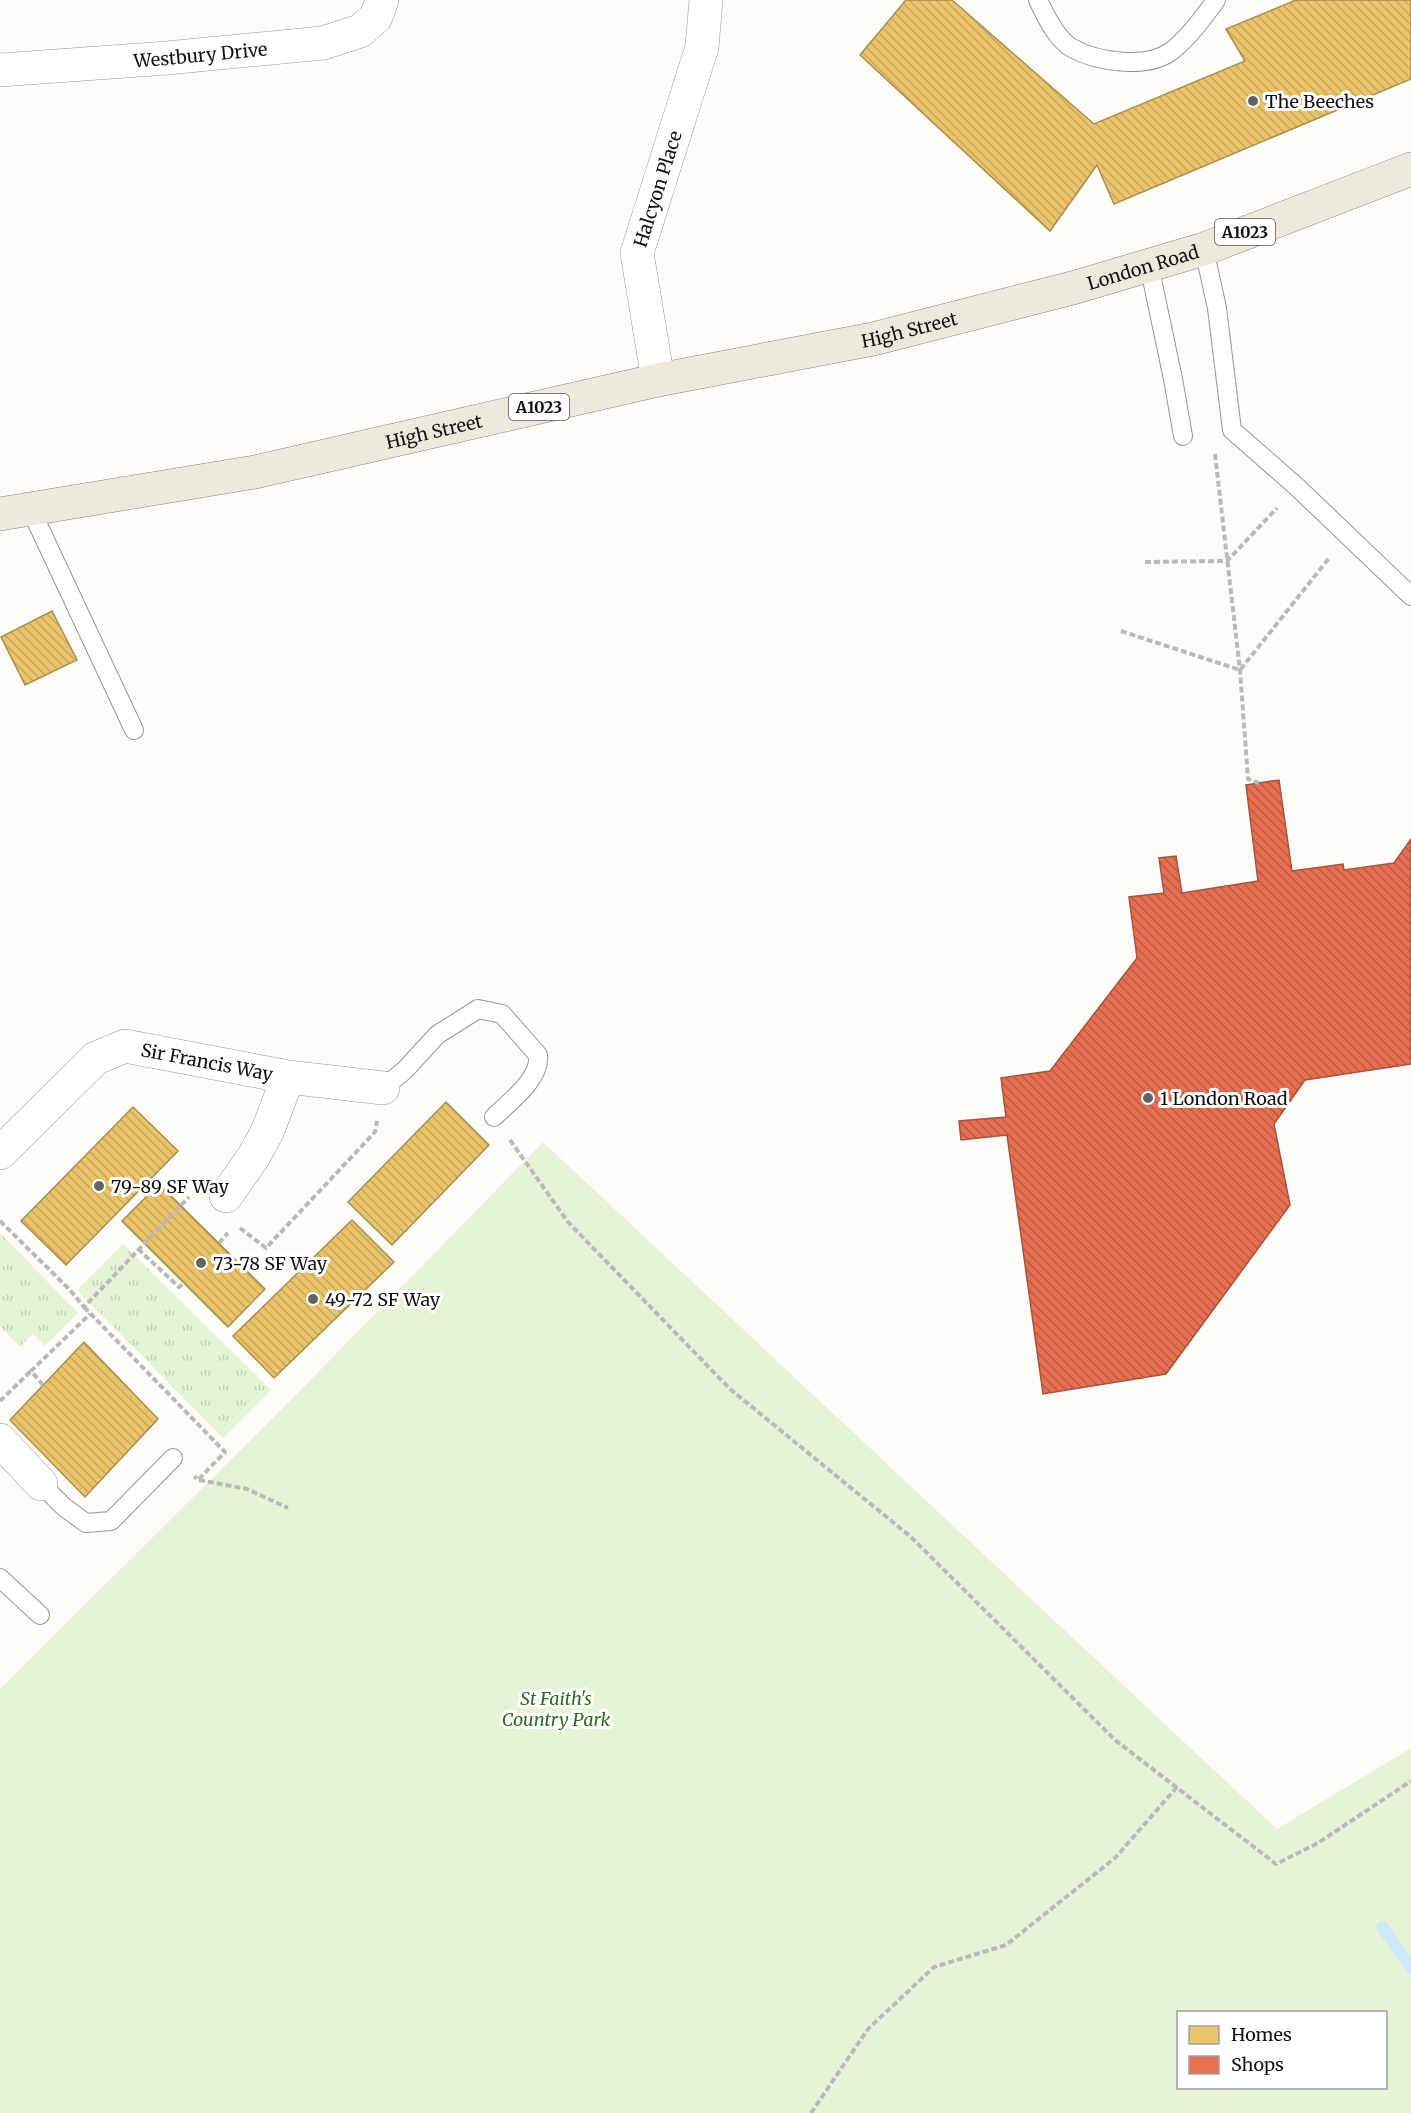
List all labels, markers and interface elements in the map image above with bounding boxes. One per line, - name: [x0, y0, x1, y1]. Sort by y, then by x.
- street label: Westbury Drive: [132, 37, 268, 72]
- place label: The Beeches: [1265, 90, 1374, 113]
- marker: The Beeches: [1246, 94, 1260, 108]
- street label: Halcyon Place: [628, 128, 686, 250]
- road number: A1023: [1215, 219, 1275, 245]
- street label: London Road: [1084, 240, 1202, 295]
- street label: High Street: [859, 306, 960, 353]
- road number: A1023: [509, 394, 569, 420]
- street label: High Street: [383, 409, 484, 453]
- street label: Sir Francis Way: [139, 1038, 275, 1085]
- place label: 1 London Road: [1160, 1087, 1288, 1110]
- marker: 1 London Road: [1141, 1091, 1155, 1105]
- place label: 79-89 SF Way: [111, 1175, 230, 1198]
- marker: 79-89 SF Way: [92, 1179, 106, 1193]
- place label: 73-78 SF Way: [213, 1252, 328, 1275]
- marker: 73-78 SF Way: [194, 1256, 208, 1270]
- place label: 49-72 SF Way: [325, 1288, 441, 1311]
- marker: 49-72 SF Way: [306, 1292, 320, 1306]
- park label: St Faith's Country Park: [502, 1687, 610, 1731]
- legend: [1177, 2011, 1387, 2089]
- text: Homes: [1231, 2023, 1292, 2046]
- text: Shops: [1231, 2053, 1284, 2076]

